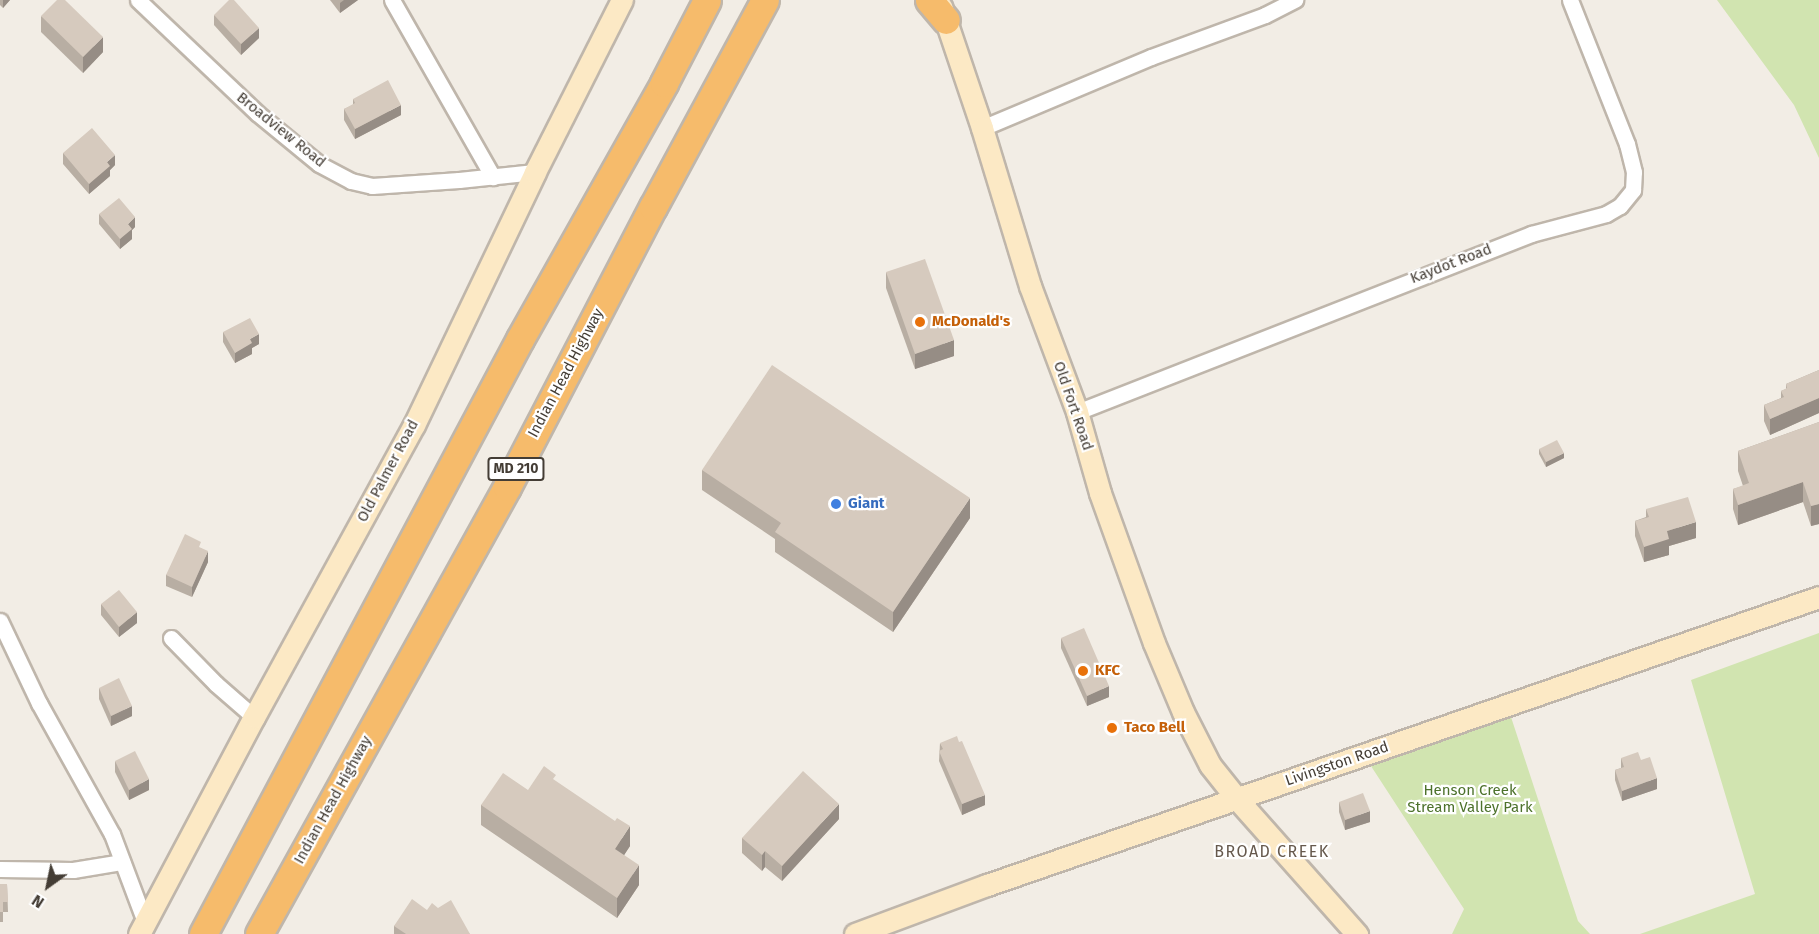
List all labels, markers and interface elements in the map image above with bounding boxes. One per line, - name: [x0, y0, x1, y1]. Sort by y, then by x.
- street label: Broadview Road: [233, 89, 329, 171]
- street label: Kaydot Road: [1408, 240, 1494, 288]
- street label: Indian Head Highway: [524, 305, 608, 441]
- place label: McDonald's: [932, 313, 1010, 331]
- marker: McDonald's: [913, 315, 927, 329]
- street label: Old Fort Road: [1049, 359, 1097, 453]
- street label: Old Palmer Road: [353, 417, 423, 525]
- road number: MD 210: [486, 458, 546, 480]
- place label: Giant: [848, 495, 885, 513]
- marker: Giant: [829, 497, 843, 511]
- place label: KFC: [1095, 662, 1120, 680]
- marker: KFC: [1076, 664, 1090, 678]
- place label: Taco Bell: [1124, 719, 1185, 737]
- marker: Taco Bell: [1105, 721, 1119, 735]
- street label: Indian Head Highway: [290, 733, 376, 867]
- street label: Livingston Road: [1283, 738, 1391, 790]
- park label: Henson Creek Stream Valley Park: [1407, 781, 1533, 816]
- district label: BROAD CREEK: [1214, 842, 1330, 862]
- north arrow: [18, 856, 78, 916]
- text: N: [28, 891, 48, 912]

